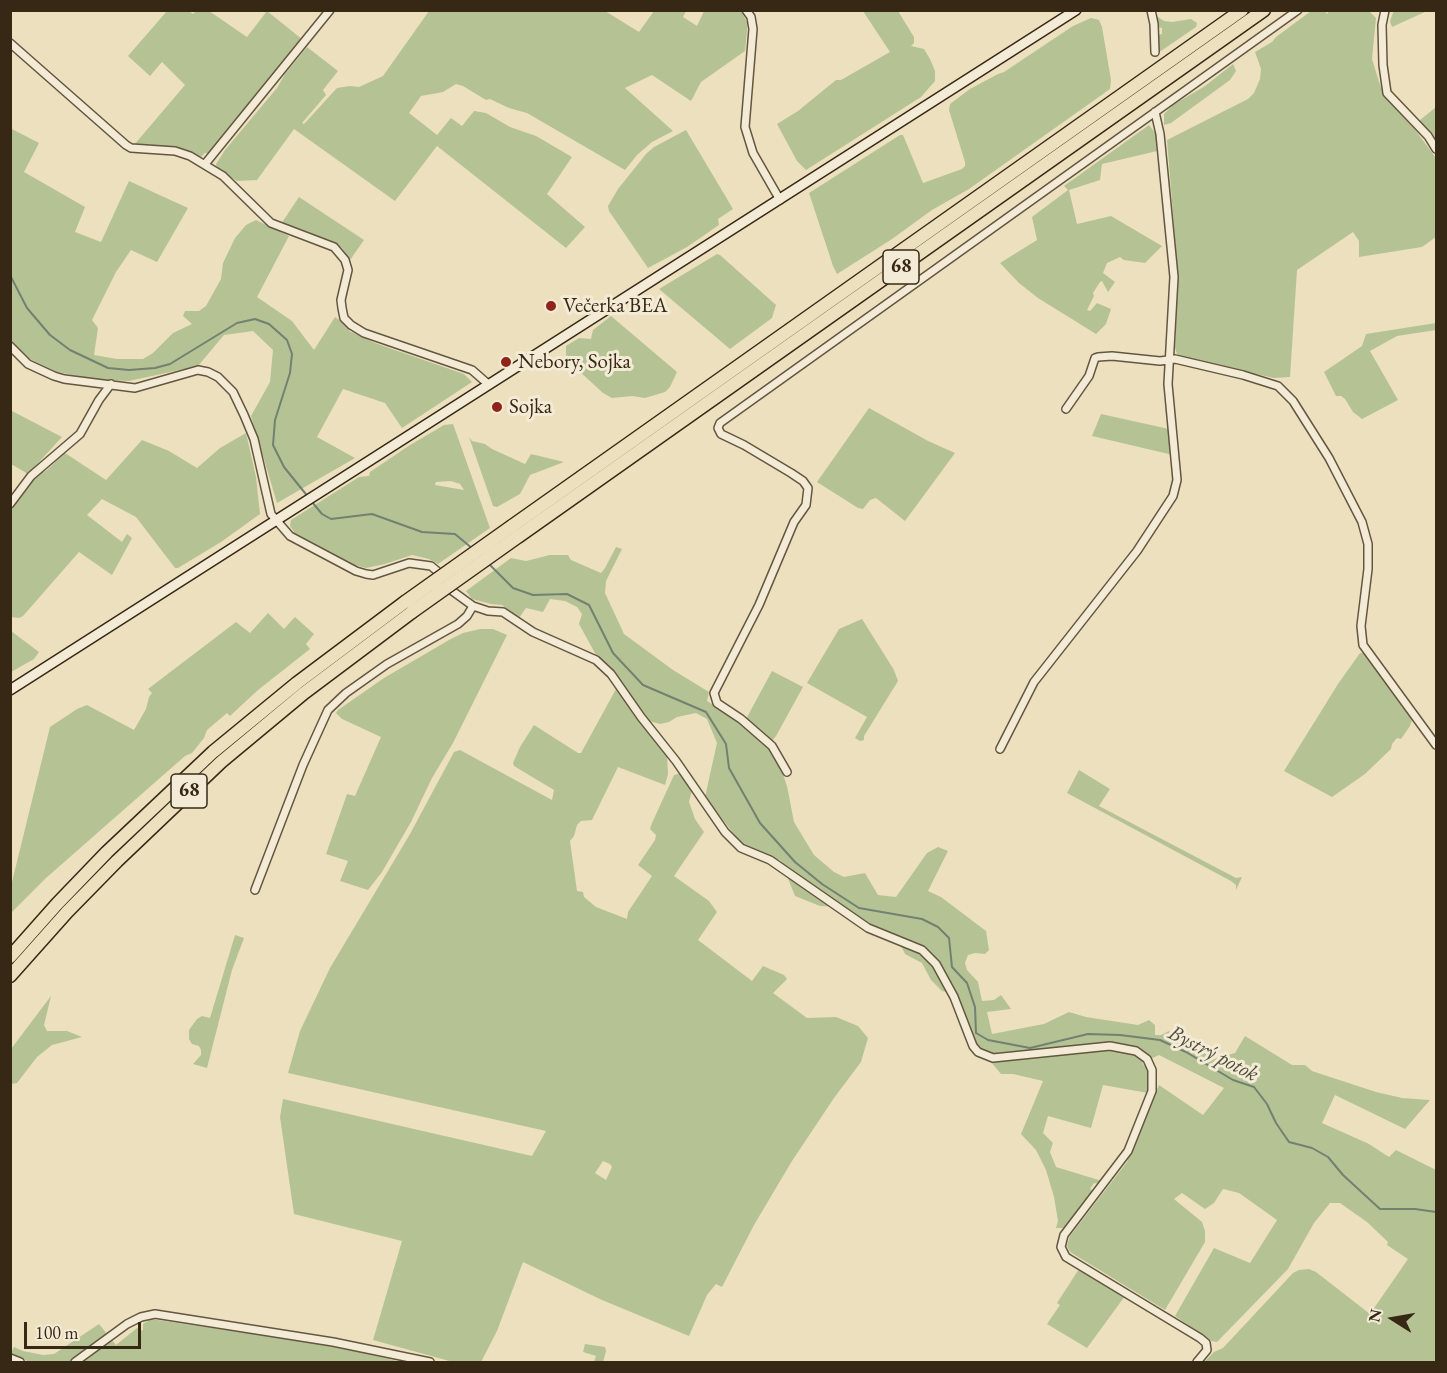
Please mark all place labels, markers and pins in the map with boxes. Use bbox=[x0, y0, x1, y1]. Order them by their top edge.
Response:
place label: Večerka BEA bbox=[563, 293, 667, 319]
marker: Večerka BEA bbox=[544, 299, 558, 313]
place label: Nebory, Sojka bbox=[518, 349, 631, 375]
marker: Nebory, Sojka bbox=[499, 355, 513, 369]
place label: Sojka bbox=[509, 394, 552, 420]
marker: Sojka bbox=[490, 400, 504, 414]

